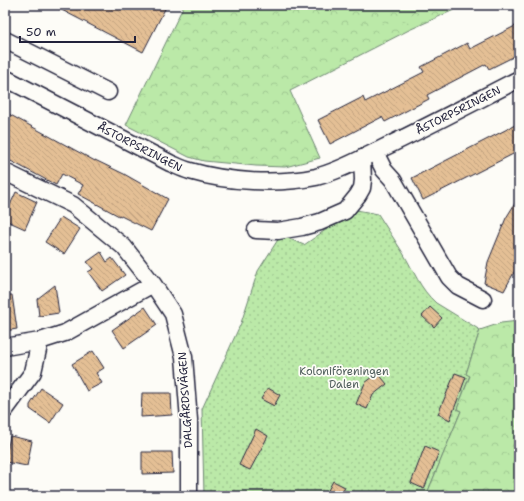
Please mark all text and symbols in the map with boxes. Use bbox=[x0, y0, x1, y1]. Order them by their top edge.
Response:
scale bar bbox=[20, 18, 135, 44]
text: 50 m bbox=[26, 24, 56, 40]
street label: ÅSTORPSRINGEN bbox=[413, 82, 503, 138]
street label: ÅSTORPSRINGEN bbox=[95, 119, 185, 175]
street label: DALGÅRDSVÄGEN bbox=[174, 351, 196, 449]
park label: Koloniföreningen Dalen bbox=[299, 364, 389, 392]

